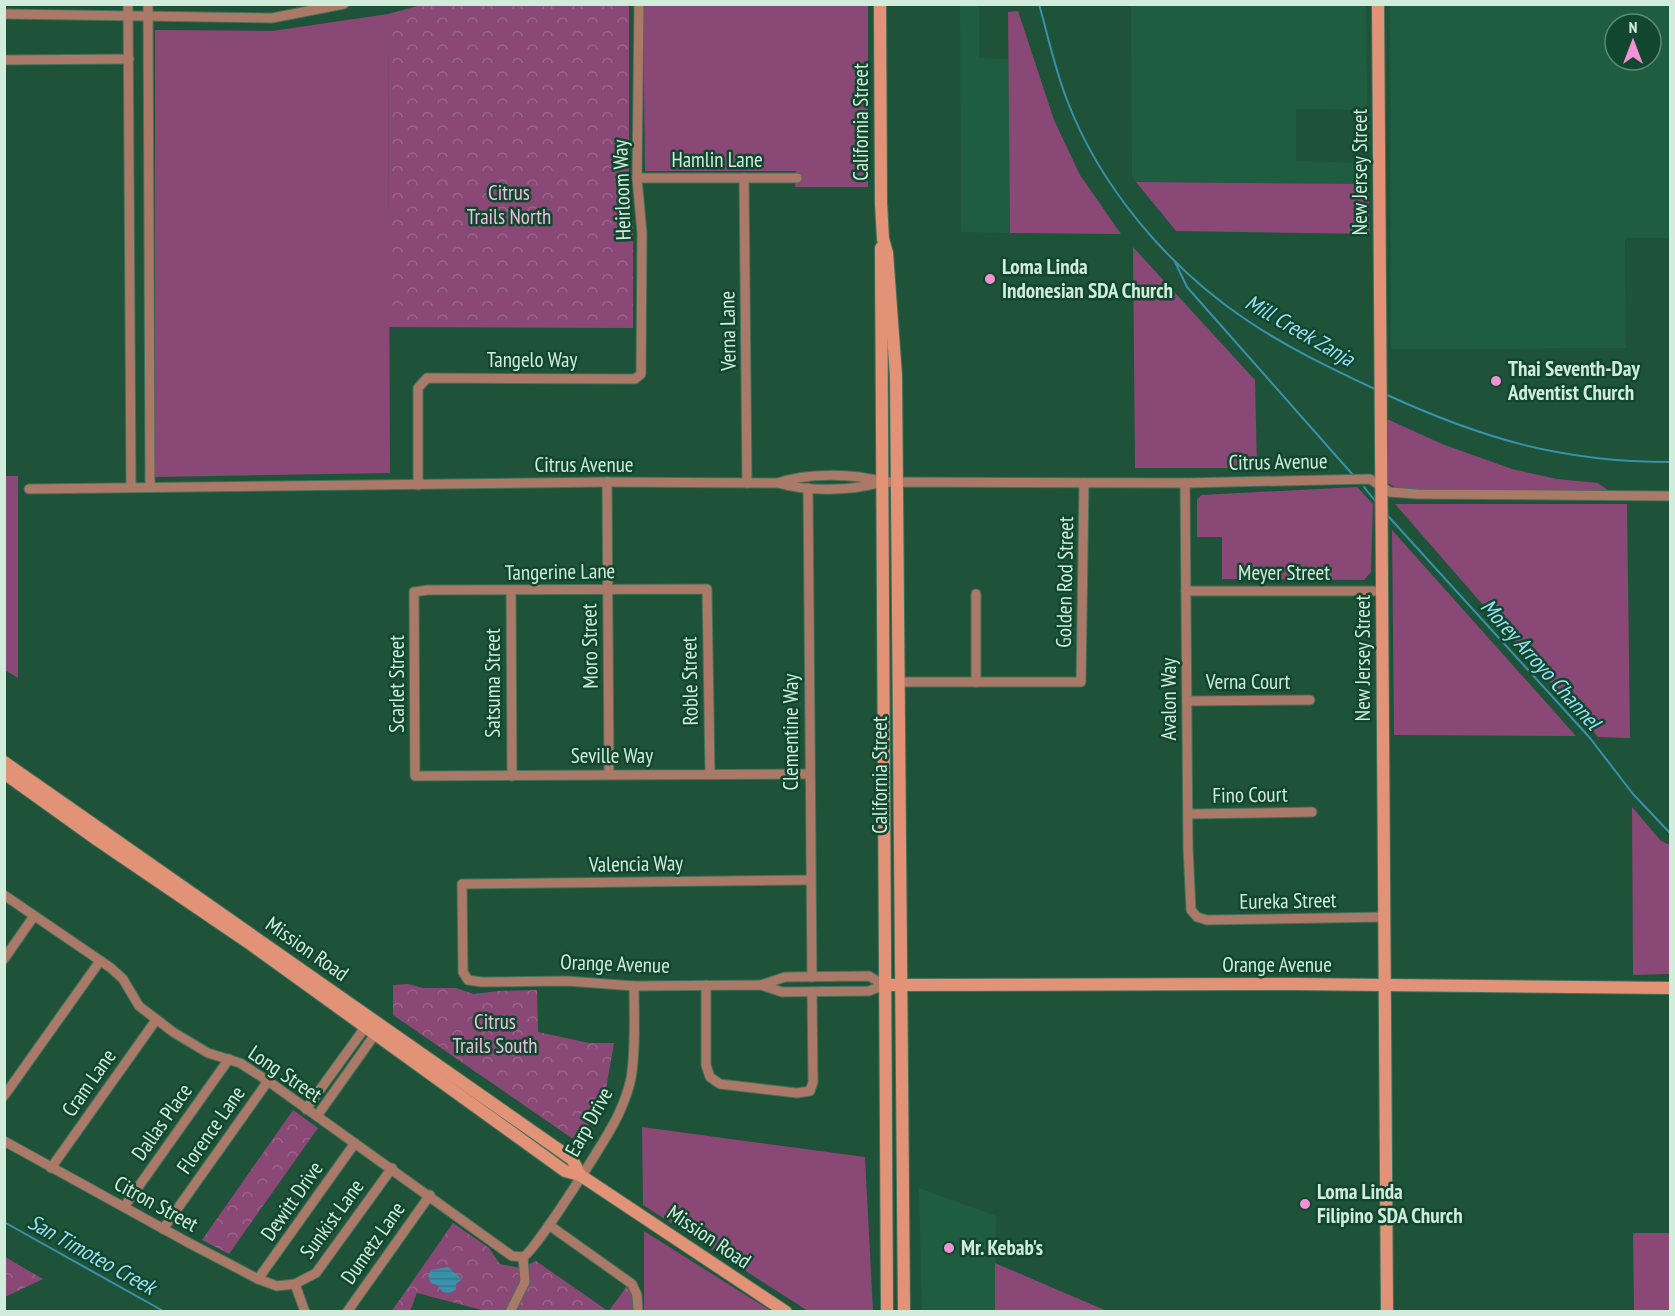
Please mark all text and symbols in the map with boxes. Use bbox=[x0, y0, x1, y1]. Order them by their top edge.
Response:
north arrow bbox=[1603, 12, 1663, 72]
text: N bbox=[1629, 17, 1637, 37]
street label: California Street bbox=[847, 63, 874, 181]
street label: New Jersey Street bbox=[1346, 109, 1373, 235]
street label: Heirloom Way bbox=[606, 139, 637, 241]
street label: Hamlin Lane bbox=[671, 146, 763, 173]
park label: Citrus Trails North bbox=[467, 179, 551, 230]
place label: Loma Linda Indonesian SDA Church bbox=[1002, 253, 1173, 304]
marker: Loma Linda Indonesian SDA Church bbox=[983, 272, 997, 286]
water label: Mill Creek Zanja bbox=[1241, 288, 1360, 373]
street label: Verna Lane bbox=[713, 291, 742, 372]
street label: Tangelo Way bbox=[487, 346, 577, 373]
place label: Thai Seventh-Day Adventist Church bbox=[1507, 355, 1640, 406]
marker: Thai Seventh-Day Adventist Church bbox=[1489, 374, 1503, 388]
street label: Citrus Avenue bbox=[1228, 447, 1328, 476]
street label: Citrus Avenue bbox=[535, 451, 633, 478]
street label: Golden Rod Street bbox=[1050, 516, 1079, 648]
street label: Tangerine Lane bbox=[505, 557, 615, 586]
street label: Meyer Street bbox=[1238, 559, 1330, 586]
water label: Morey Arroyo Channel bbox=[1475, 593, 1608, 737]
street label: New Jersey Street bbox=[1349, 595, 1376, 721]
street label: Moro Street bbox=[575, 603, 604, 689]
street label: Satsuma Street bbox=[479, 628, 506, 738]
street label: Scarlet Street bbox=[383, 635, 410, 733]
street label: Roble Street bbox=[675, 636, 704, 726]
street label: Avalon Way bbox=[1155, 657, 1182, 740]
street label: Verna Court bbox=[1205, 668, 1290, 695]
street label: Clementine Way bbox=[777, 674, 804, 790]
street label: California Street bbox=[866, 716, 893, 834]
street label: Seville Way bbox=[571, 742, 653, 769]
street label: Fino Court bbox=[1212, 780, 1288, 809]
street label: Valencia Way bbox=[588, 849, 683, 878]
street label: Eureka Street bbox=[1239, 886, 1337, 915]
street label: Mission Road bbox=[261, 910, 354, 987]
street label: Orange Avenue bbox=[560, 948, 670, 979]
street label: Orange Avenue bbox=[1222, 951, 1332, 978]
park label: Citrus Trails South bbox=[453, 1008, 537, 1059]
street label: Long Street bbox=[243, 1039, 327, 1108]
street label: Cram Lane bbox=[56, 1044, 122, 1122]
street label: Dallas Place bbox=[125, 1078, 198, 1165]
street label: Florence Lane bbox=[170, 1081, 251, 1179]
street label: Earp Drive bbox=[559, 1082, 619, 1161]
street label: Dewitt Drive bbox=[255, 1156, 329, 1246]
street label: Citron Street bbox=[109, 1169, 203, 1238]
street label: Sunkist Lane bbox=[294, 1174, 370, 1264]
place label: Loma Linda Filipino SDA Church bbox=[1317, 1178, 1463, 1229]
street label: Dumetz Lane bbox=[334, 1196, 411, 1289]
marker: Loma Linda Filipino SDA Church bbox=[1298, 1197, 1312, 1211]
street label: Mission Road bbox=[662, 1199, 756, 1274]
water label: San Timoteo Creek bbox=[23, 1207, 163, 1302]
place label: Mr. Kebab's bbox=[961, 1234, 1043, 1261]
marker: Mr. Kebab's bbox=[942, 1241, 956, 1255]

